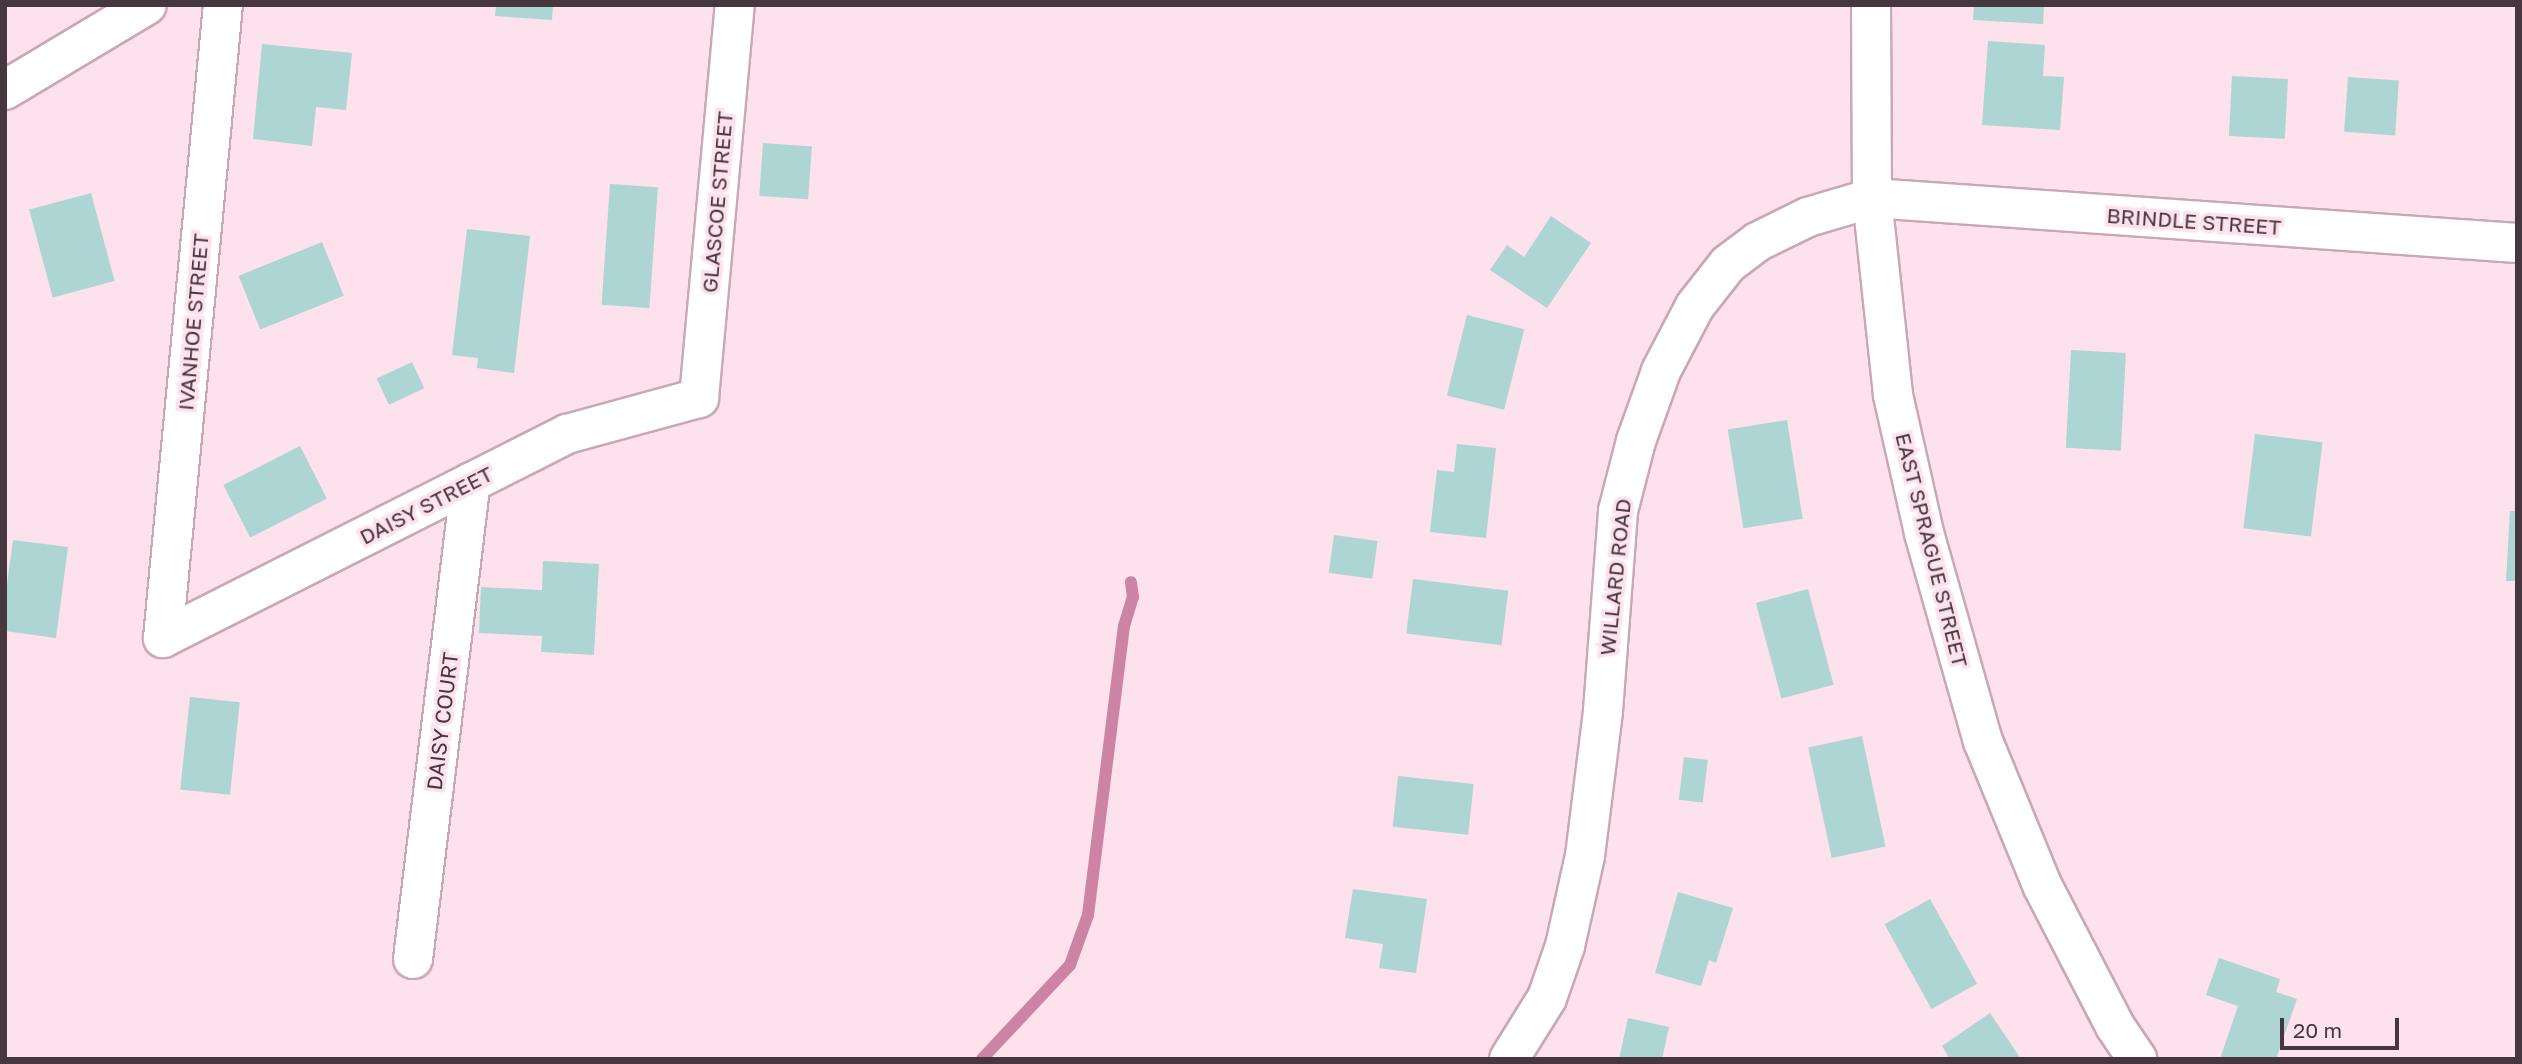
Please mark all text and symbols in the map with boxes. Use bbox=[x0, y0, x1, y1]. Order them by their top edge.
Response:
street label: GLASCOE STREET bbox=[697, 110, 737, 294]
street label: BRINDLE STREET bbox=[2106, 202, 2282, 240]
street label: IVANHOE STREET bbox=[173, 232, 213, 412]
street label: EAST SPRAGUE STREET bbox=[1891, 430, 1973, 670]
street label: DAISY STREET bbox=[355, 461, 497, 549]
street label: WILLARD ROAD bbox=[1594, 497, 1636, 657]
street label: DAISY COURT bbox=[421, 651, 463, 791]
scale bar bbox=[2284, 1004, 2403, 1048]
text: 20 m bbox=[2293, 1017, 2342, 1043]

